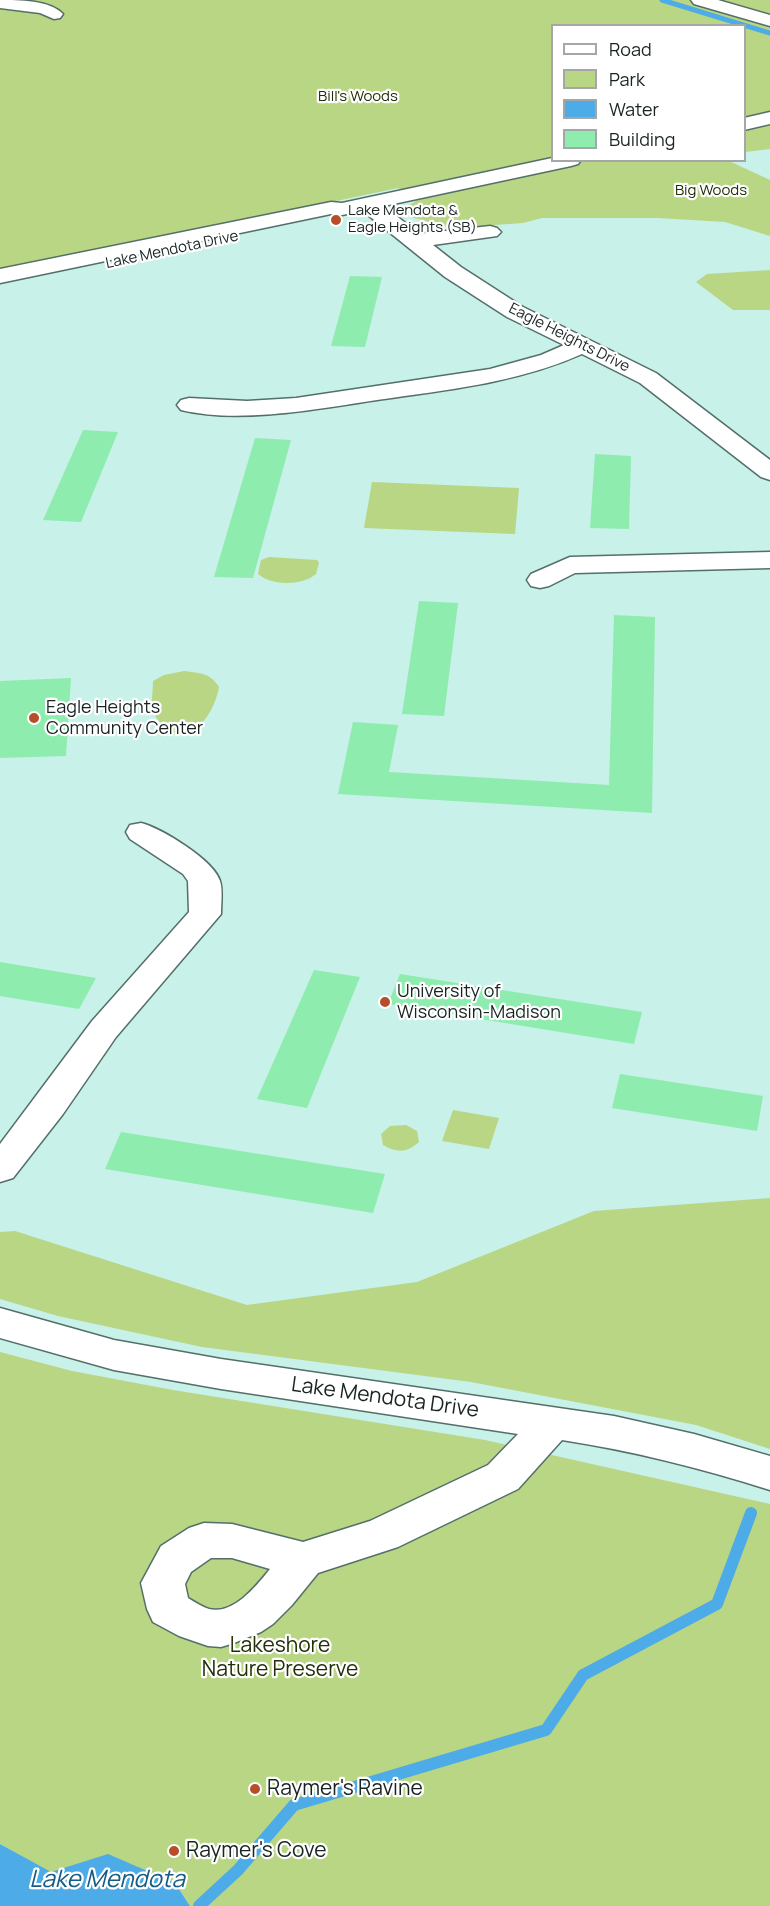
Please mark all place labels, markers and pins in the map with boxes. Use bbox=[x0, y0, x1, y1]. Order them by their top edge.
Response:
place label: Lake Mendota & Eagle Heights (SB) bbox=[348, 202, 477, 237]
marker: Lake Mendota & Eagle Heights (SB) bbox=[329, 213, 343, 227]
place label: Eagle Heights Community Center bbox=[46, 697, 203, 740]
marker: Eagle Heights Community Center bbox=[27, 711, 41, 725]
place label: University of Wisconsin-Madison bbox=[397, 981, 561, 1024]
marker: University of Wisconsin-Madison bbox=[378, 995, 392, 1009]
place label: Raymer's Ravine bbox=[267, 1776, 423, 1802]
marker: Raymer's Ravine bbox=[248, 1782, 262, 1796]
place label: Raymer's Cove bbox=[186, 1838, 327, 1864]
marker: Raymer's Cove bbox=[167, 1844, 181, 1858]

